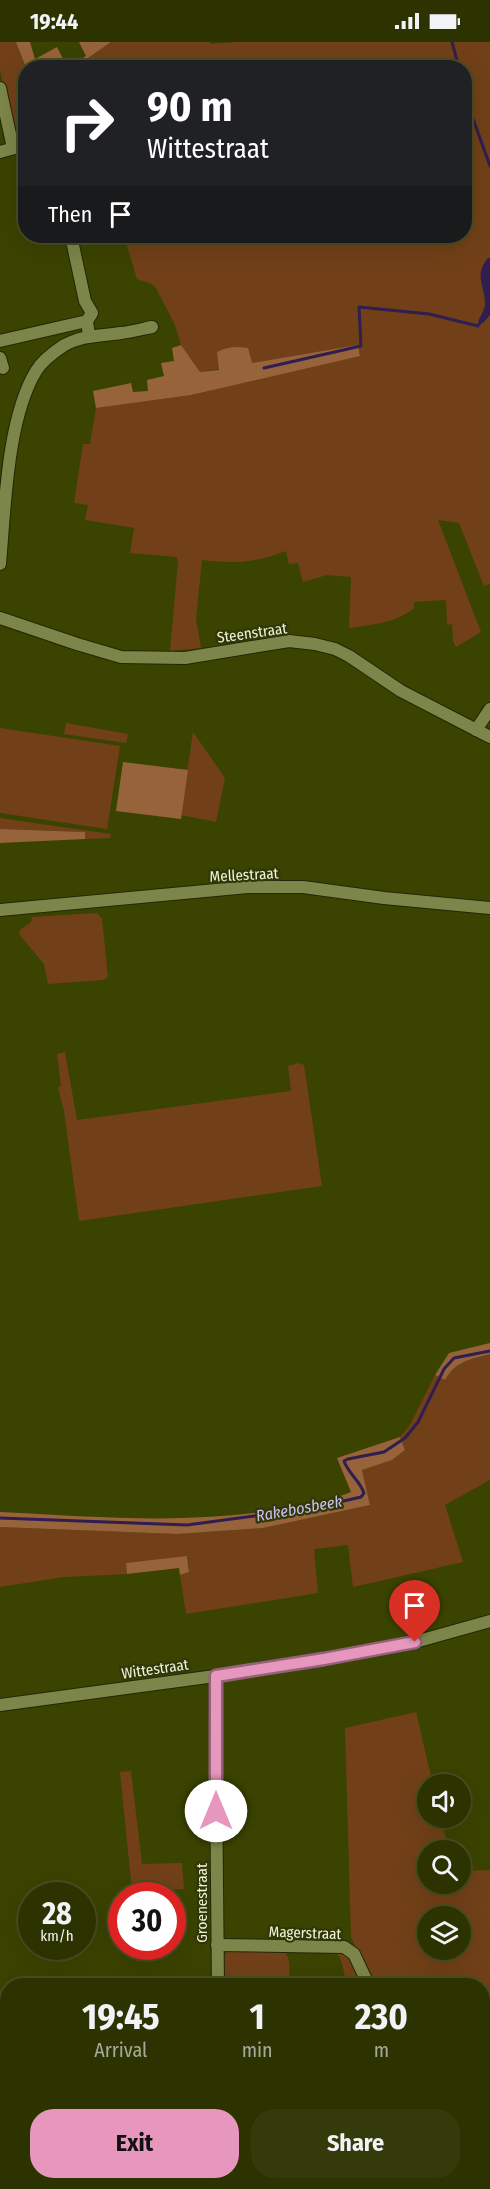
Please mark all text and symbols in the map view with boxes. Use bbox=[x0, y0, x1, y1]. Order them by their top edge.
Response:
text: 19:44 bbox=[30, 8, 78, 35]
text: 90 m bbox=[147, 82, 232, 132]
icon: right bbox=[48, 84, 126, 162]
text: Wittestraat bbox=[147, 133, 269, 165]
icon: arrive bbox=[104, 198, 137, 231]
text: Then bbox=[48, 201, 92, 228]
street label: Steenstraat bbox=[216, 619, 288, 647]
street label: Mellestraat bbox=[209, 864, 279, 886]
water label: Rakebosbeek bbox=[254, 1492, 344, 1525]
pin bbox=[389, 1580, 440, 1642]
icon: arrive bbox=[398, 1589, 431, 1622]
street label: Wittestraat bbox=[120, 1655, 190, 1683]
map controls bbox=[417, 1774, 471, 1960]
button: sound bbox=[417, 1774, 471, 1828]
position arrow bbox=[184, 1779, 248, 1843]
button: search bbox=[417, 1840, 471, 1894]
street label: Groenestraat bbox=[193, 1863, 211, 1943]
speed limit sign: 30 bbox=[108, 1882, 186, 1960]
text: 28 bbox=[42, 1896, 72, 1932]
button: layers bbox=[417, 1906, 471, 1960]
street label: Magerstraat bbox=[268, 1923, 342, 1943]
text: km/h bbox=[40, 1927, 74, 1945]
text: 19:45 bbox=[82, 1995, 160, 2039]
text: 1 bbox=[250, 1995, 265, 2039]
text: 230 bbox=[355, 1995, 408, 2039]
text: Arrival bbox=[94, 2038, 147, 2062]
text: min bbox=[242, 2038, 273, 2062]
text: m bbox=[374, 2038, 389, 2062]
button: Exit bbox=[30, 2109, 239, 2178]
button: Share bbox=[251, 2109, 460, 2178]

